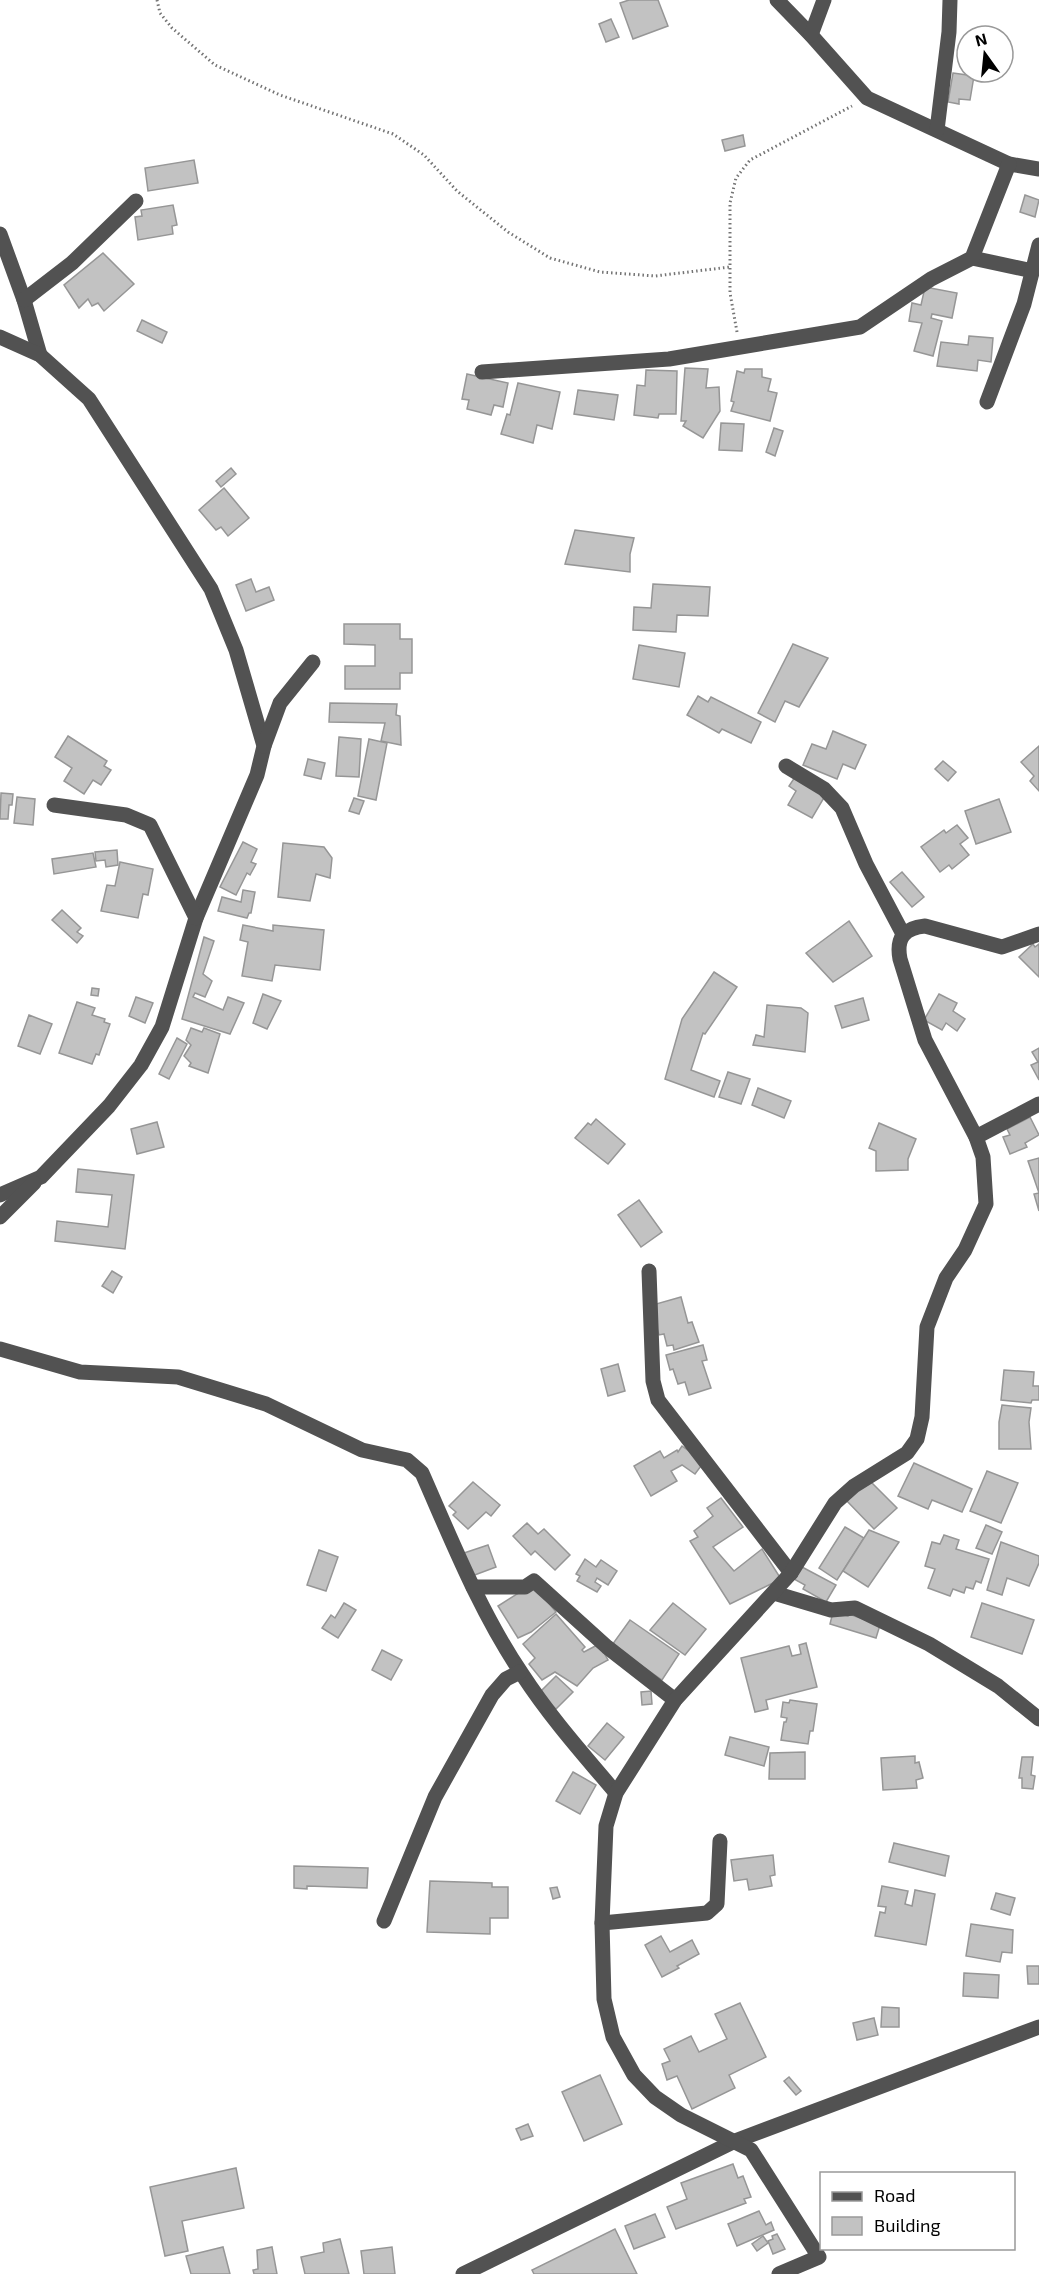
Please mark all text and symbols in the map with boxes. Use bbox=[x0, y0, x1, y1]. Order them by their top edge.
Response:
north arrow bbox=[955, 24, 1015, 84]
text: N bbox=[973, 28, 989, 50]
legend bbox=[820, 2172, 1015, 2250]
text: Road bbox=[874, 2184, 915, 2206]
text: Building bbox=[874, 2214, 941, 2236]

